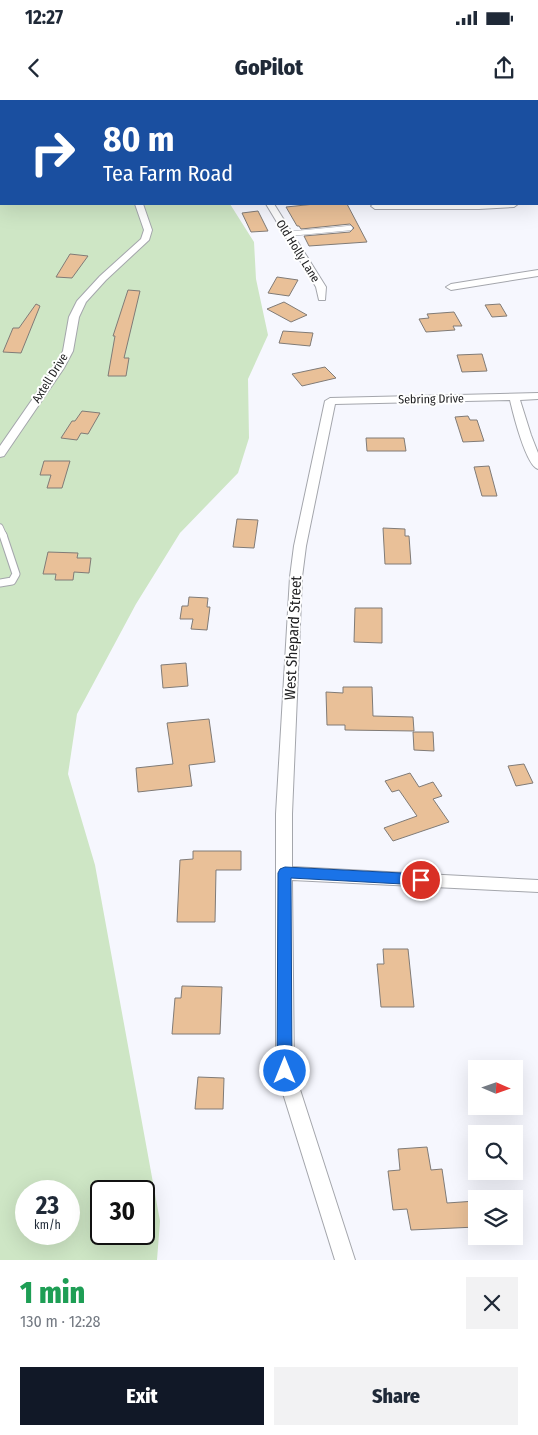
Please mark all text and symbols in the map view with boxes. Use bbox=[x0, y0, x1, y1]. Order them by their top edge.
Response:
text: 12:27 bbox=[25, 6, 63, 29]
icon: back bbox=[20, 54, 48, 82]
text: GoPilot bbox=[235, 54, 303, 81]
icon: share bbox=[490, 54, 518, 82]
text: 80 m bbox=[103, 118, 175, 160]
icon: right bbox=[20, 120, 85, 185]
text: Tea Farm Road bbox=[103, 160, 233, 187]
street label: Old Holly Lane bbox=[273, 217, 323, 285]
street label: Axtell Drive bbox=[29, 351, 71, 405]
street label: Sebring Drive bbox=[398, 391, 464, 407]
street label: West Shepard Street bbox=[281, 575, 305, 701]
pin bbox=[400, 859, 442, 901]
icon: arrive bbox=[407, 866, 435, 894]
position arrow bbox=[258, 1044, 310, 1096]
north arrow bbox=[468, 1060, 522, 1115]
map controls bbox=[468, 1060, 523, 1245]
button: search bbox=[468, 1125, 523, 1180]
speed limit sign: 30 bbox=[90, 1180, 155, 1245]
button: layers bbox=[468, 1190, 523, 1245]
text: 23 bbox=[36, 1191, 59, 1221]
text: km/h bbox=[34, 1218, 61, 1232]
text: 1 min bbox=[20, 1275, 85, 1311]
button: close bbox=[466, 1277, 518, 1329]
text: 130 m · 12:28 bbox=[20, 1312, 101, 1331]
button: Exit bbox=[20, 1367, 264, 1425]
button: Share bbox=[274, 1367, 518, 1425]

